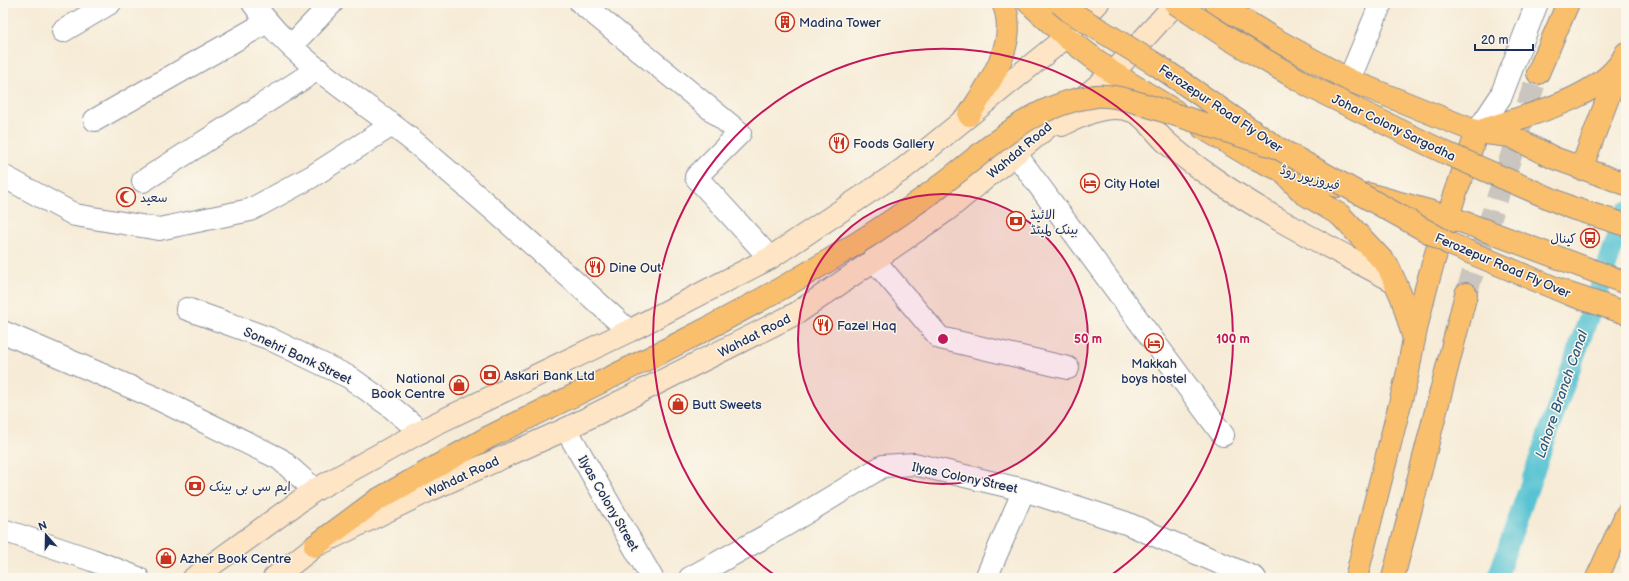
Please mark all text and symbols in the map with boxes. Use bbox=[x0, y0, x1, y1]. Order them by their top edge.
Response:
building icon: Madina Tower bbox=[774, 11, 796, 33]
place label: Madina Tower bbox=[799, 15, 881, 31]
scale bar bbox=[1475, 26, 1533, 52]
text: 20 m bbox=[1481, 33, 1508, 48]
street label: Ferozepur Road Fly Over bbox=[1155, 61, 1286, 156]
street label: Johar Colony Sargodha bbox=[1329, 91, 1458, 165]
street label: Wahdat Road bbox=[984, 119, 1055, 182]
restaurant icon: Foods Gallery bbox=[828, 132, 850, 154]
place label: Foods Gallery bbox=[853, 136, 934, 152]
street label: فیروزپور روڈ bbox=[1278, 162, 1342, 194]
hotel icon: City Hotel bbox=[1079, 172, 1101, 194]
place label: City Hotel bbox=[1104, 176, 1160, 192]
mosque icon: سعید bbox=[115, 186, 137, 208]
place label: سعید bbox=[140, 190, 167, 206]
place label: الائیڈ بینک لمیٹڈ bbox=[1030, 207, 1078, 238]
bank icon: الائیڈ بینک لمیٹڈ bbox=[1005, 210, 1027, 232]
bus stop icon: کینال bbox=[1579, 227, 1601, 249]
street label: Ferozepur Road Fly Over bbox=[1432, 230, 1573, 302]
place label: کینال bbox=[1550, 231, 1576, 247]
restaurant icon: Dine Out bbox=[584, 256, 606, 278]
place label: Dine Out bbox=[609, 260, 661, 276]
street label: Wahdat Road bbox=[715, 311, 793, 361]
restaurant icon: Fazel Haq bbox=[812, 314, 834, 336]
place label: Fazel Haq bbox=[837, 318, 896, 334]
street label: Sonehri Bank Street bbox=[241, 324, 354, 388]
water label: Lahore Branch Canal bbox=[1532, 327, 1592, 460]
centre of rings bbox=[936, 332, 950, 346]
text: 50 m bbox=[1074, 332, 1102, 347]
hotel icon: Makkah boys hostel bbox=[1143, 332, 1165, 354]
text: 100 m bbox=[1216, 332, 1250, 347]
place label: Makkah boys hostel bbox=[1121, 356, 1187, 387]
bank icon: Askari Bank Ltd bbox=[479, 364, 501, 386]
place label: Askari Bank Ltd bbox=[504, 368, 595, 384]
place label: National Book Centre bbox=[371, 371, 445, 402]
shop icon: National Book Centre bbox=[448, 374, 470, 396]
shop icon: Butt Sweets bbox=[667, 393, 689, 415]
place label: Butt Sweets bbox=[692, 397, 762, 413]
street label: Wahdat Road bbox=[423, 453, 502, 501]
street label: Ilyas Colony Street bbox=[574, 453, 642, 554]
street label: Ilyas Colony Street bbox=[910, 459, 1019, 497]
bank icon: ایم سی بی بینک bbox=[184, 475, 206, 497]
place label: ایم سی بی بینک bbox=[209, 479, 291, 497]
north arrow bbox=[26, 515, 66, 555]
text: N bbox=[37, 519, 49, 534]
shop icon: Azher Book Centre bbox=[155, 547, 177, 569]
place label: Azher Book Centre bbox=[180, 551, 292, 567]

